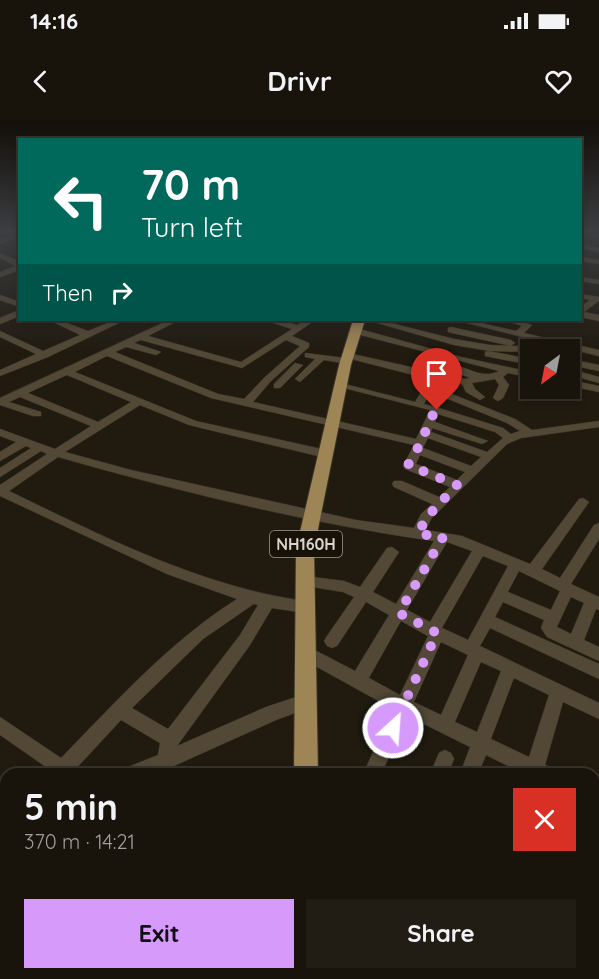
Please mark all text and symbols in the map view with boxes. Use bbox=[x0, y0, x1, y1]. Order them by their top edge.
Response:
text: 14:16 bbox=[30, 7, 78, 35]
text: Drivr bbox=[267, 64, 332, 98]
icon: back bbox=[24, 65, 57, 98]
icon: heart bbox=[542, 65, 575, 98]
text: 70 m bbox=[141, 158, 240, 211]
icon: left bbox=[42, 162, 120, 240]
text: Turn left bbox=[141, 210, 243, 244]
icon: right bbox=[105, 276, 138, 309]
text: Then bbox=[42, 279, 93, 307]
north arrow bbox=[520, 339, 580, 399]
map controls bbox=[520, 339, 580, 399]
pin bbox=[411, 348, 462, 410]
icon: arrive bbox=[420, 357, 453, 390]
road number: NH160H bbox=[270, 531, 342, 557]
position arrow bbox=[361, 696, 425, 760]
text: 5 min bbox=[24, 784, 118, 829]
button: close bbox=[513, 788, 576, 851]
text: 370 m · 14:21 bbox=[24, 829, 135, 854]
button: Exit bbox=[24, 899, 294, 968]
button: Share bbox=[306, 899, 576, 968]

